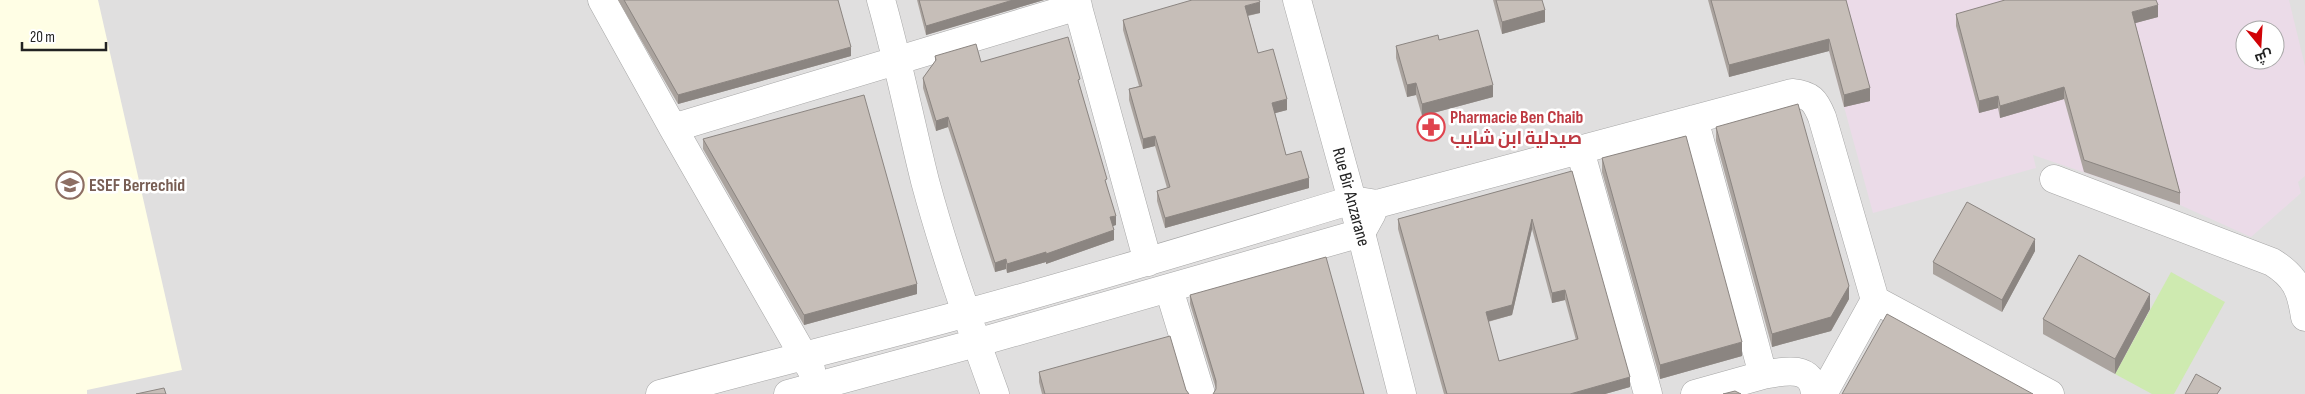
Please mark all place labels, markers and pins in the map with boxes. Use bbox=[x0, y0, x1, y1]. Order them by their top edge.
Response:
place label: Pharmacie Ben Chaib صيدلية ابن شايب bbox=[1450, 107, 1583, 149]
pharmacy icon: Pharmacie Ben Chaib صيدلية ابن شايب bbox=[1416, 112, 1446, 142]
school or university icon: ESEF Berrechid bbox=[55, 170, 85, 200]
place label: ESEF Berrechid bbox=[89, 175, 185, 196]

